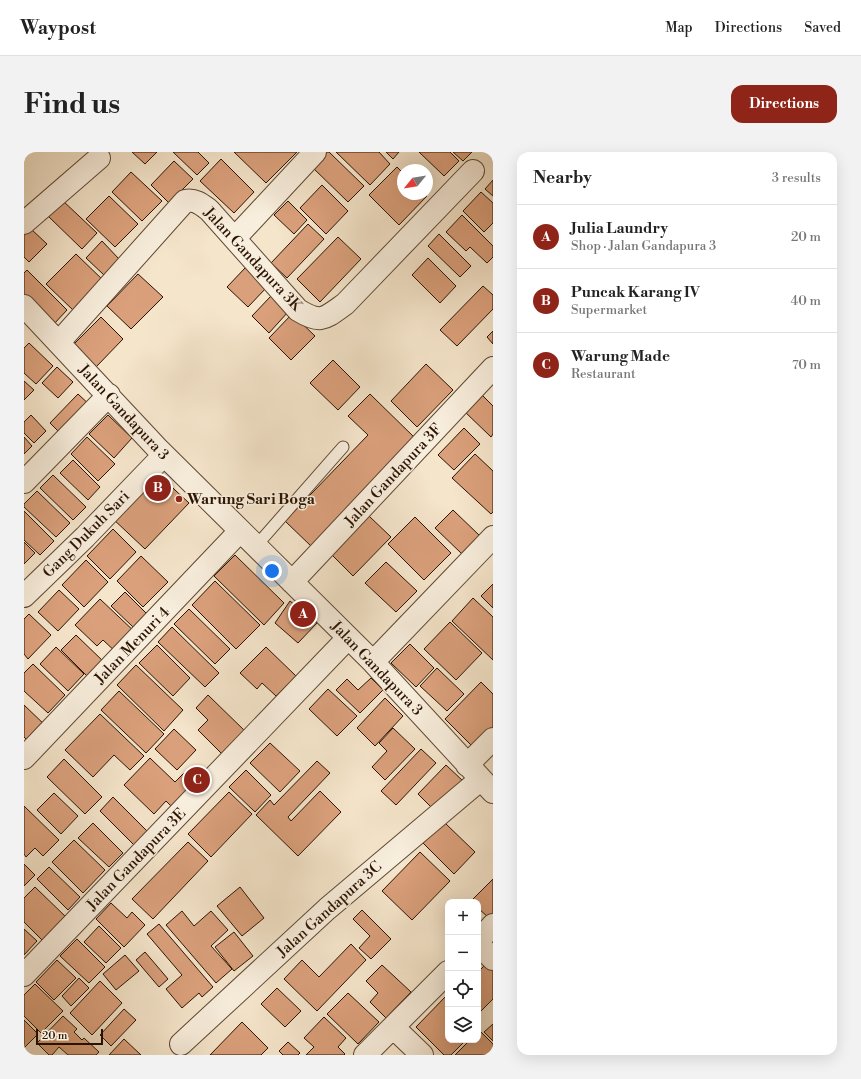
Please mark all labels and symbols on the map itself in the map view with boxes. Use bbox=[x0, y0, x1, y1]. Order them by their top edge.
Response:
north arrow bbox=[397, 164, 433, 200]
street label: Jalan Gandapura 3K bbox=[199, 203, 306, 316]
street label: Jalan Gandapura 3 bbox=[74, 360, 173, 464]
street label: Jalan Gandapura 3F bbox=[340, 420, 446, 532]
pin: B bbox=[145, 473, 171, 503]
street label: Gang Dukuh Sari bbox=[39, 487, 134, 582]
place label: Warung Sari Boga bbox=[186, 490, 316, 509]
marker: Warung Sari Boga bbox=[174, 494, 184, 504]
your location bbox=[262, 561, 282, 581]
pin: A bbox=[290, 599, 316, 629]
street label: Jalan Menuri 4 bbox=[90, 603, 174, 689]
street label: Jalan Gandapura 3 bbox=[326, 616, 427, 720]
pin: C bbox=[184, 765, 210, 795]
street label: Jalan Gandapura 3E bbox=[82, 804, 190, 915]
street label: Jalan Gandapura 3C bbox=[272, 857, 386, 962]
scale bar bbox=[36, 1027, 103, 1046]

